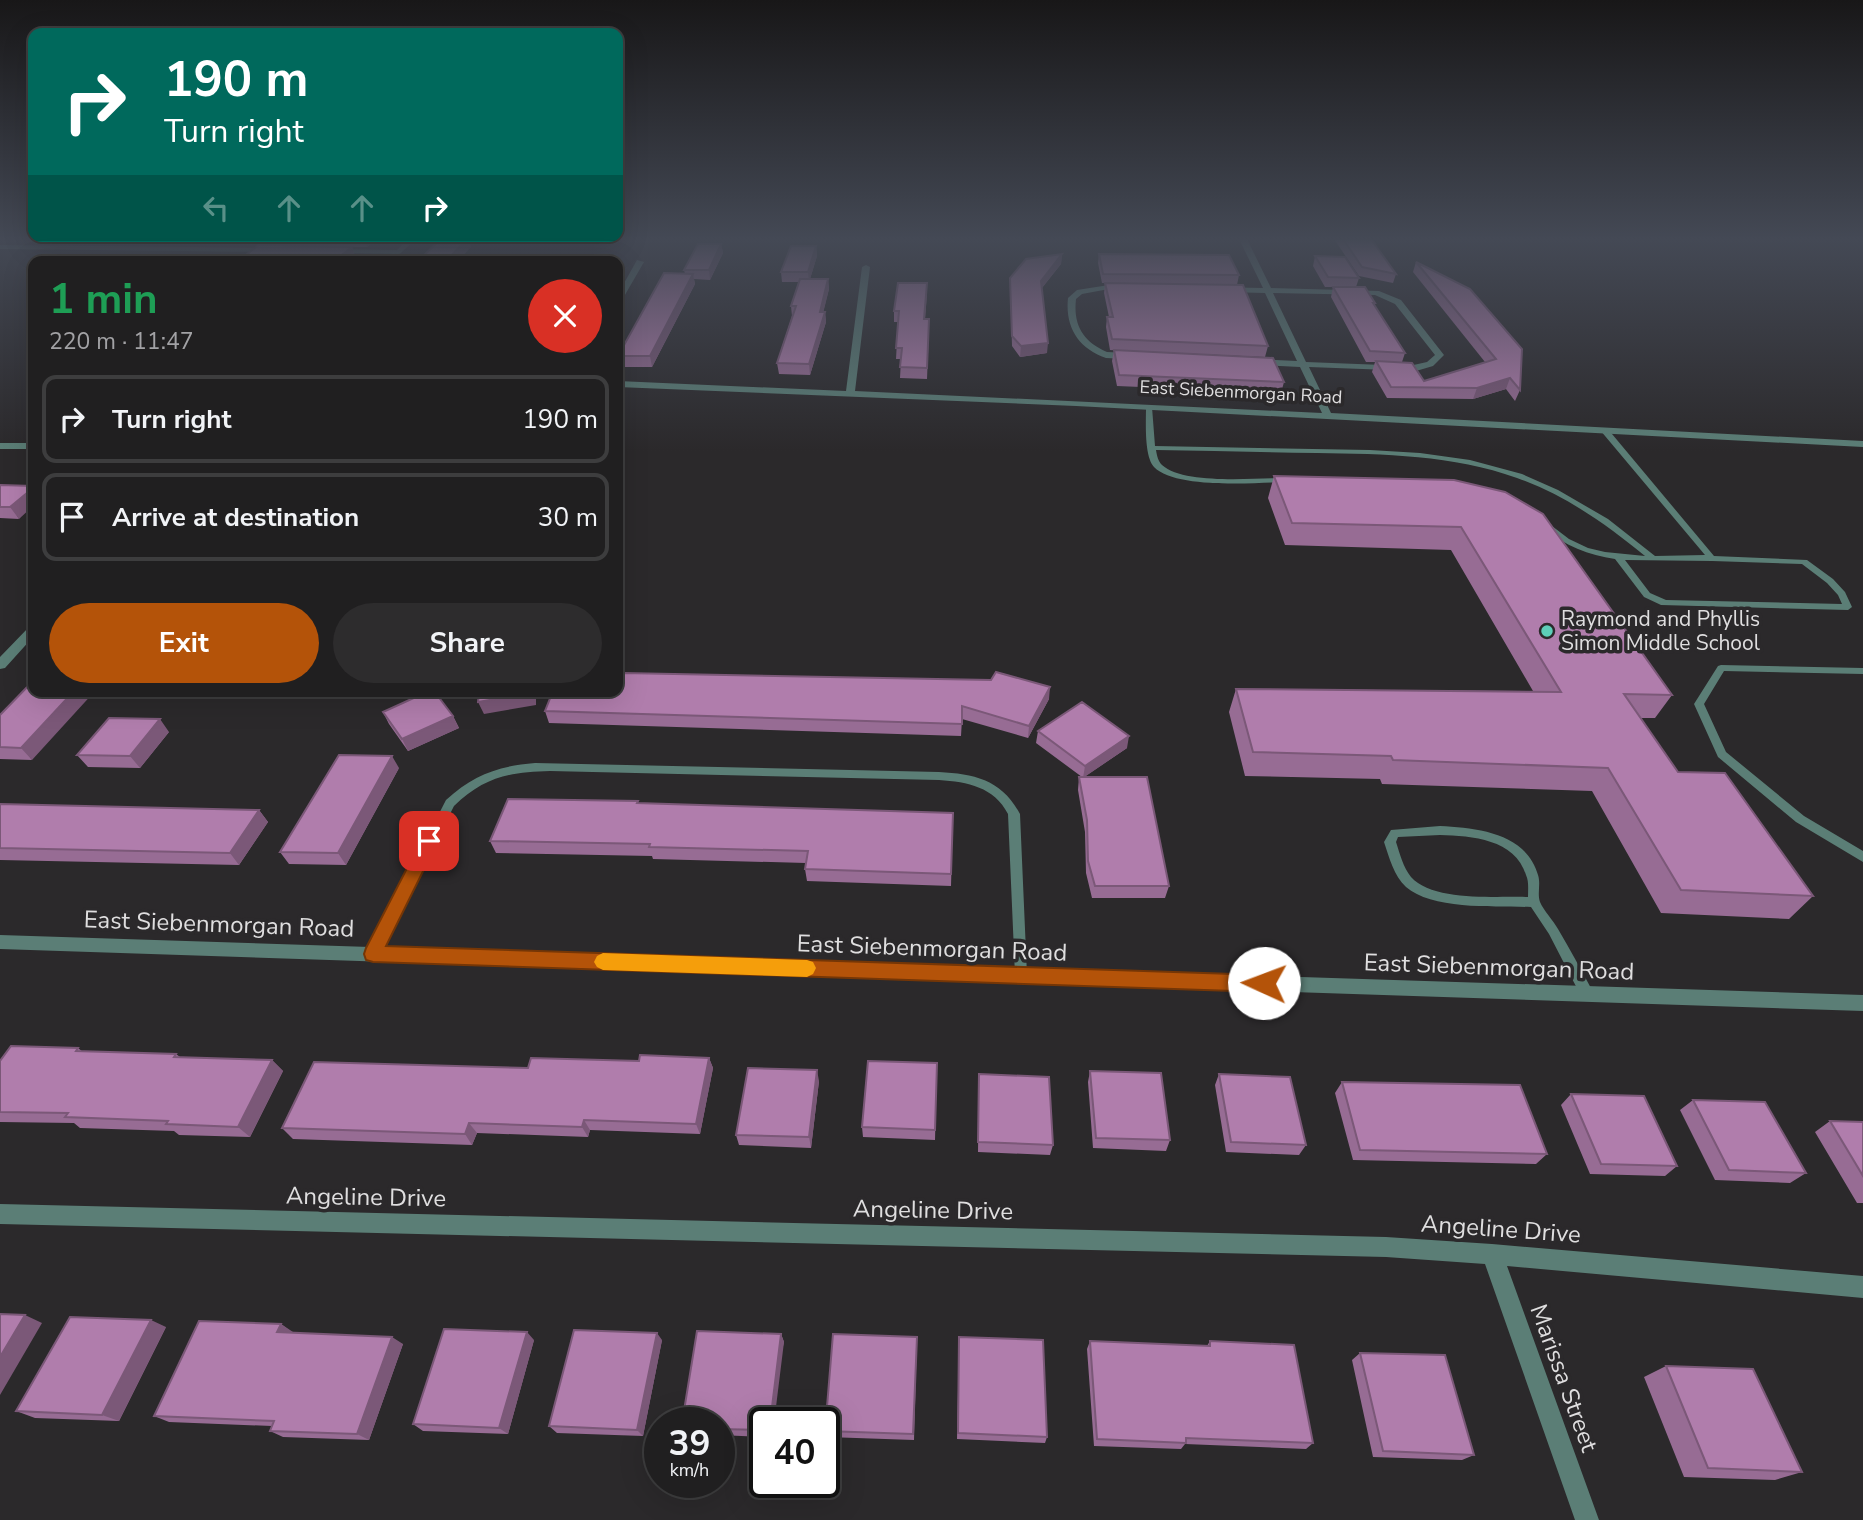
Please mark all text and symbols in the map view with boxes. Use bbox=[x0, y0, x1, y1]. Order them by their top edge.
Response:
text: 190 m bbox=[164, 46, 308, 113]
icon: right bbox=[49, 56, 140, 147]
text: Turn right bbox=[164, 110, 304, 153]
icon: left bbox=[197, 189, 235, 227]
icon: ahead bbox=[270, 189, 308, 227]
icon: ahead bbox=[343, 189, 381, 227]
icon: right bbox=[416, 189, 454, 227]
text: 1 min bbox=[49, 271, 158, 328]
button: close bbox=[528, 279, 602, 353]
text: 220 m · 11:47 bbox=[49, 326, 194, 357]
street label: East Siebenmorgan Road bbox=[1139, 375, 1343, 409]
icon: right bbox=[53, 400, 91, 438]
text: Turn right bbox=[112, 402, 231, 437]
text: 190 m bbox=[522, 402, 598, 437]
icon: arrive bbox=[53, 498, 91, 536]
text: Arrive at destination bbox=[112, 500, 359, 535]
text: 30 m bbox=[538, 500, 598, 535]
button: Exit bbox=[49, 603, 319, 683]
button: Share bbox=[333, 603, 602, 683]
place label: Raymond and Phyllis Simon Middle School bbox=[1561, 605, 1761, 657]
marker: Raymond and Phyllis Simon Middle School bbox=[1539, 623, 1555, 639]
pin bbox=[399, 811, 459, 871]
icon: arrive bbox=[410, 822, 448, 860]
street label: East Siebenmorgan Road bbox=[83, 903, 355, 945]
street label: East Siebenmorgan Road bbox=[796, 927, 1068, 969]
position arrow bbox=[1227, 946, 1301, 1020]
street label: East Siebenmorgan Road bbox=[1363, 946, 1635, 988]
street label: Angeline Drive bbox=[286, 1180, 446, 1214]
street label: Angeline Drive bbox=[853, 1193, 1013, 1227]
street label: Angeline Drive bbox=[1420, 1207, 1582, 1251]
street label: Marissa Street bbox=[1522, 1300, 1606, 1457]
speed limit sign: 40 bbox=[749, 1407, 840, 1498]
text: 39 bbox=[668, 1420, 711, 1467]
text: km/h bbox=[670, 1458, 709, 1482]

